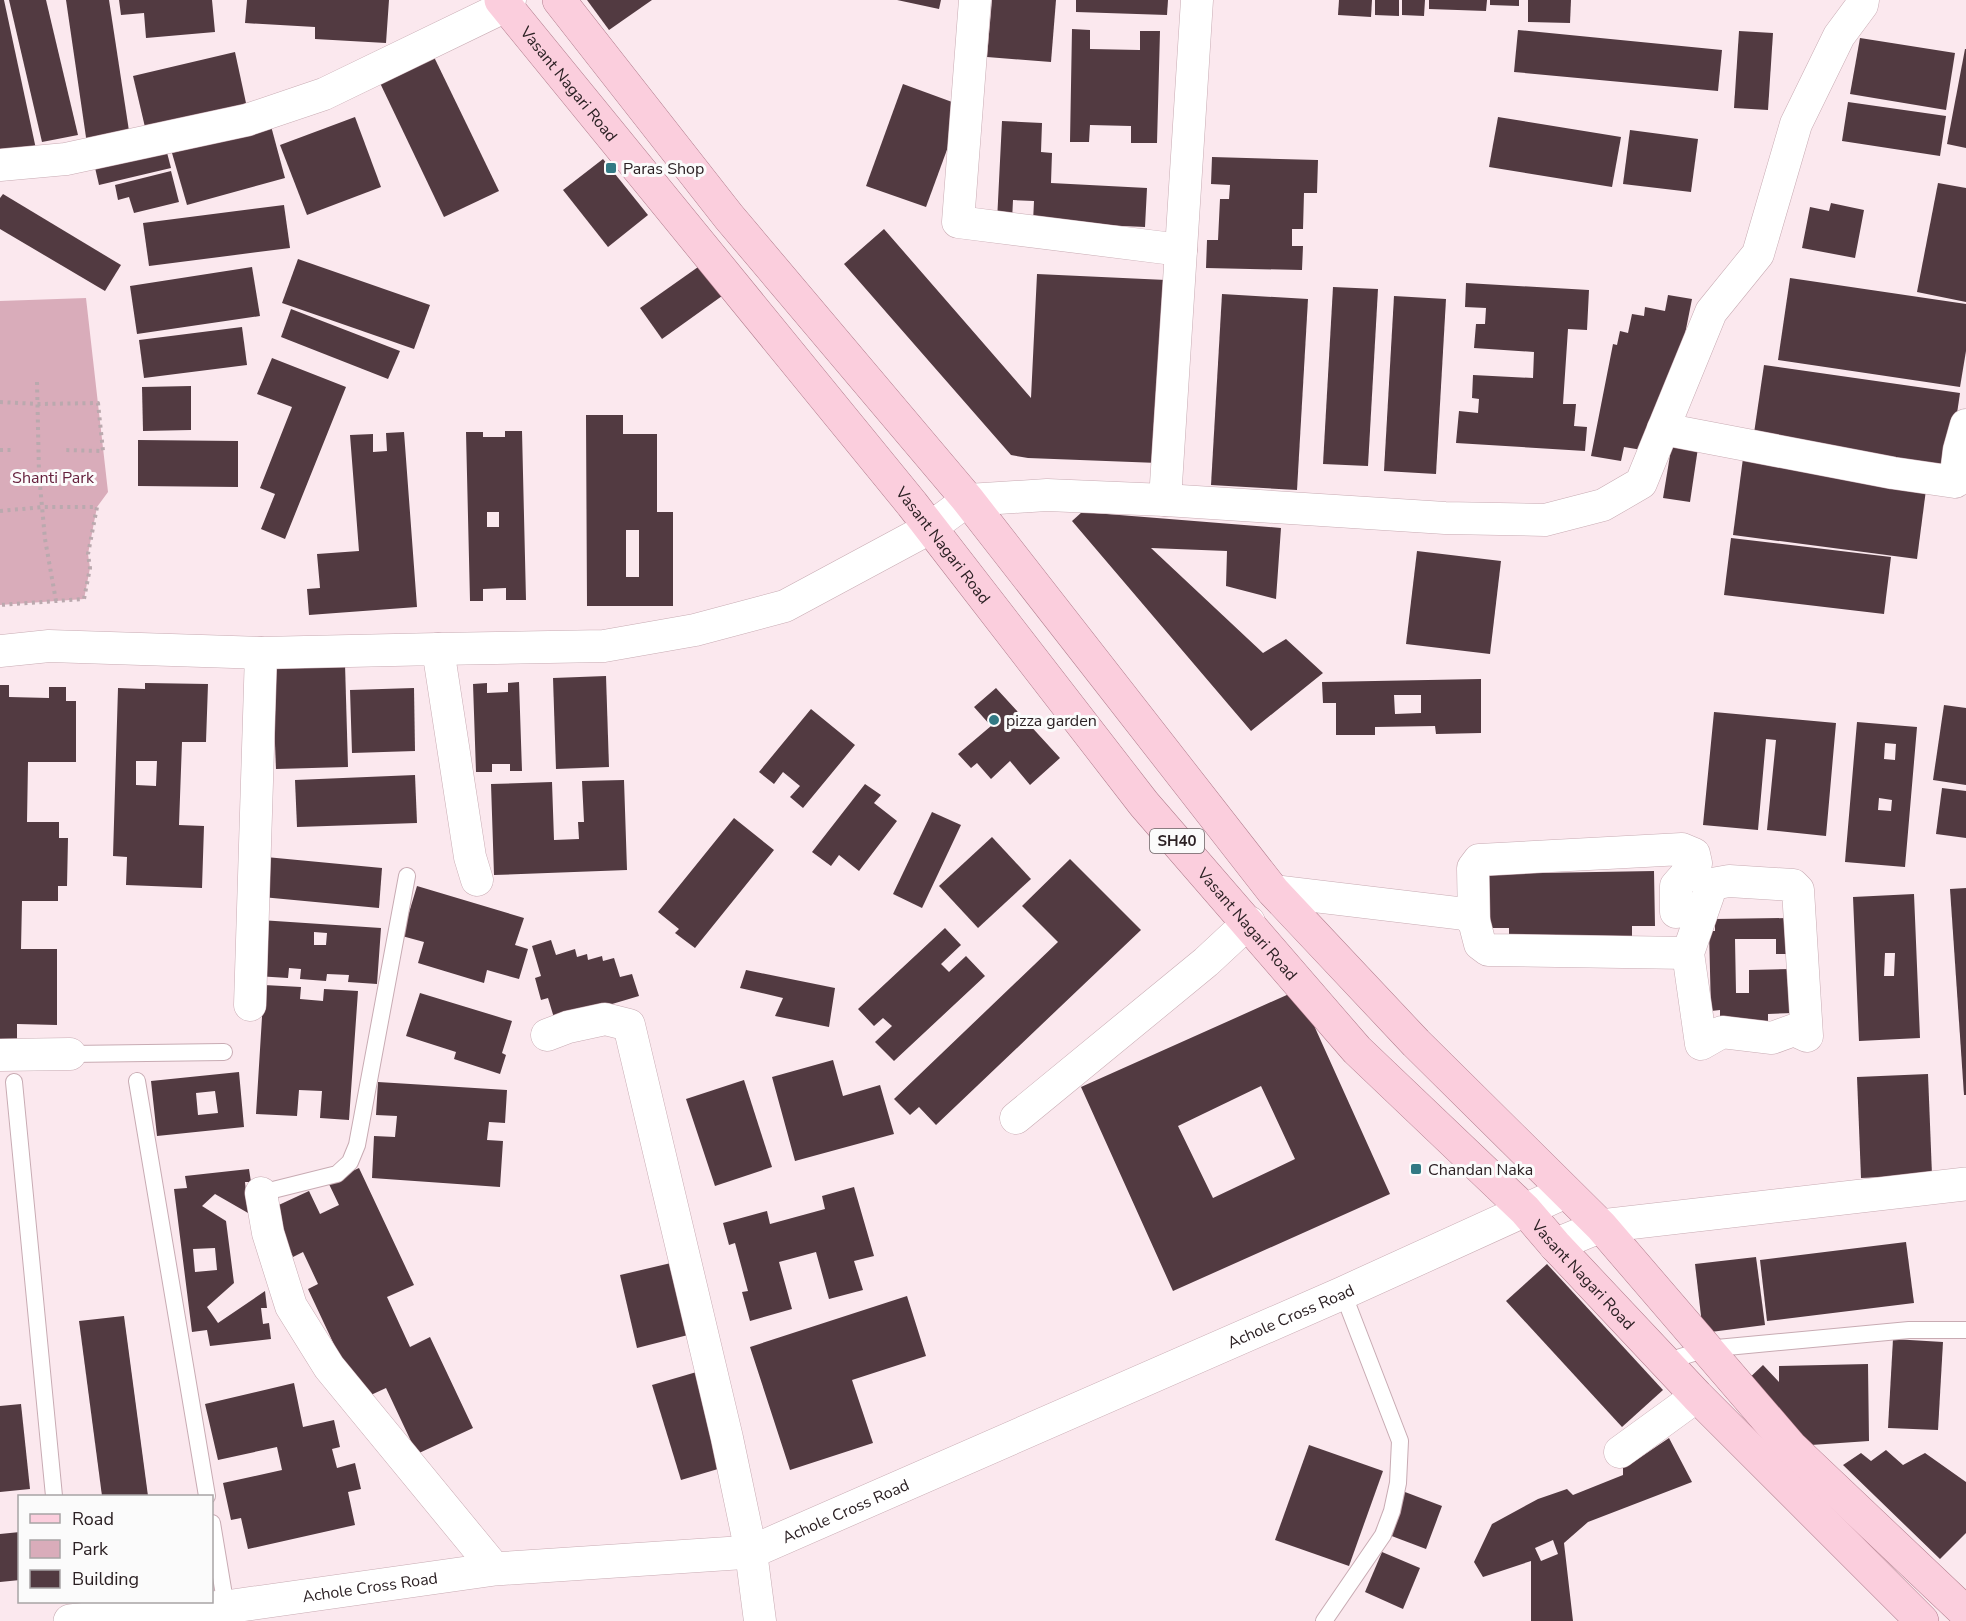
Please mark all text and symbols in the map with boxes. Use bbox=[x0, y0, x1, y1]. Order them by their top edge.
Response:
street label: Vasant Nagari Road bbox=[514, 21, 622, 147]
place label: Paras Shop bbox=[623, 158, 704, 180]
marker: Paras Shop bbox=[604, 161, 618, 175]
park label: Shanti Park bbox=[12, 467, 95, 489]
street label: Vasant Nagari Road bbox=[890, 482, 995, 609]
place label: pizza garden bbox=[1006, 710, 1097, 732]
marker: pizza garden bbox=[987, 713, 1001, 727]
road number: SH40 bbox=[1150, 829, 1204, 853]
street label: Vasant Nagari Road bbox=[1191, 863, 1302, 986]
place label: Chandan Naka bbox=[1428, 1159, 1533, 1181]
marker: Chandan Naka bbox=[1409, 1162, 1423, 1176]
street label: Vasant Nagari Road bbox=[1525, 1215, 1639, 1335]
street label: Achole Cross Road bbox=[1224, 1279, 1358, 1354]
street label: Achole Cross Road bbox=[779, 1474, 913, 1549]
legend bbox=[18, 1495, 213, 1603]
text: Road bbox=[72, 1507, 114, 1531]
text: Park bbox=[72, 1537, 109, 1561]
text: Building bbox=[72, 1567, 139, 1591]
street label: Achole Cross Road bbox=[301, 1567, 439, 1608]

